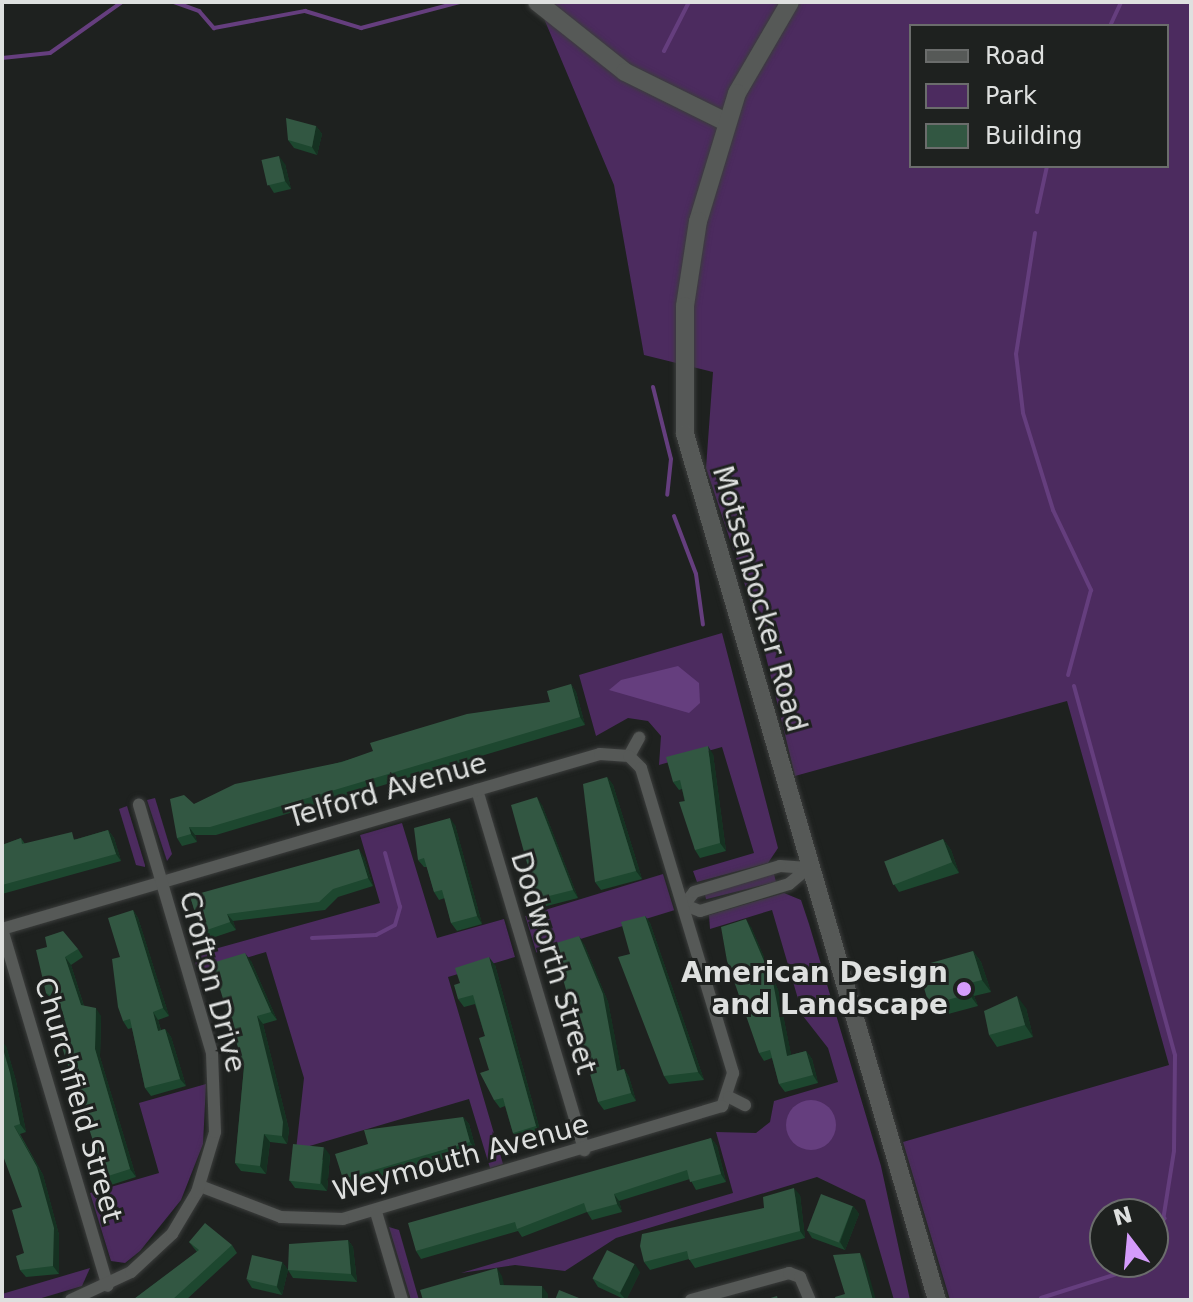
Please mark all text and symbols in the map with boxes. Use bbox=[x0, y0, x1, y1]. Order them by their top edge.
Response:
legend bbox=[909, 24, 1169, 168]
text: Road bbox=[985, 42, 1045, 70]
text: Park bbox=[985, 82, 1037, 110]
text: Building bbox=[985, 122, 1082, 150]
street label: Motsenbocker Road bbox=[705, 462, 813, 736]
street label: Telford Avenue bbox=[283, 746, 491, 836]
street label: Dodworth Street bbox=[503, 848, 603, 1078]
street label: Crofton Drive bbox=[172, 888, 252, 1076]
place label: American Design and Landscape bbox=[681, 956, 948, 1022]
street label: Churchfield Street bbox=[27, 974, 129, 1226]
marker: American Design and Landscape bbox=[955, 980, 973, 998]
street label: Weymouth Avenue bbox=[329, 1108, 593, 1208]
north arrow bbox=[1089, 1198, 1169, 1278]
text: N bbox=[1110, 1202, 1135, 1231]

